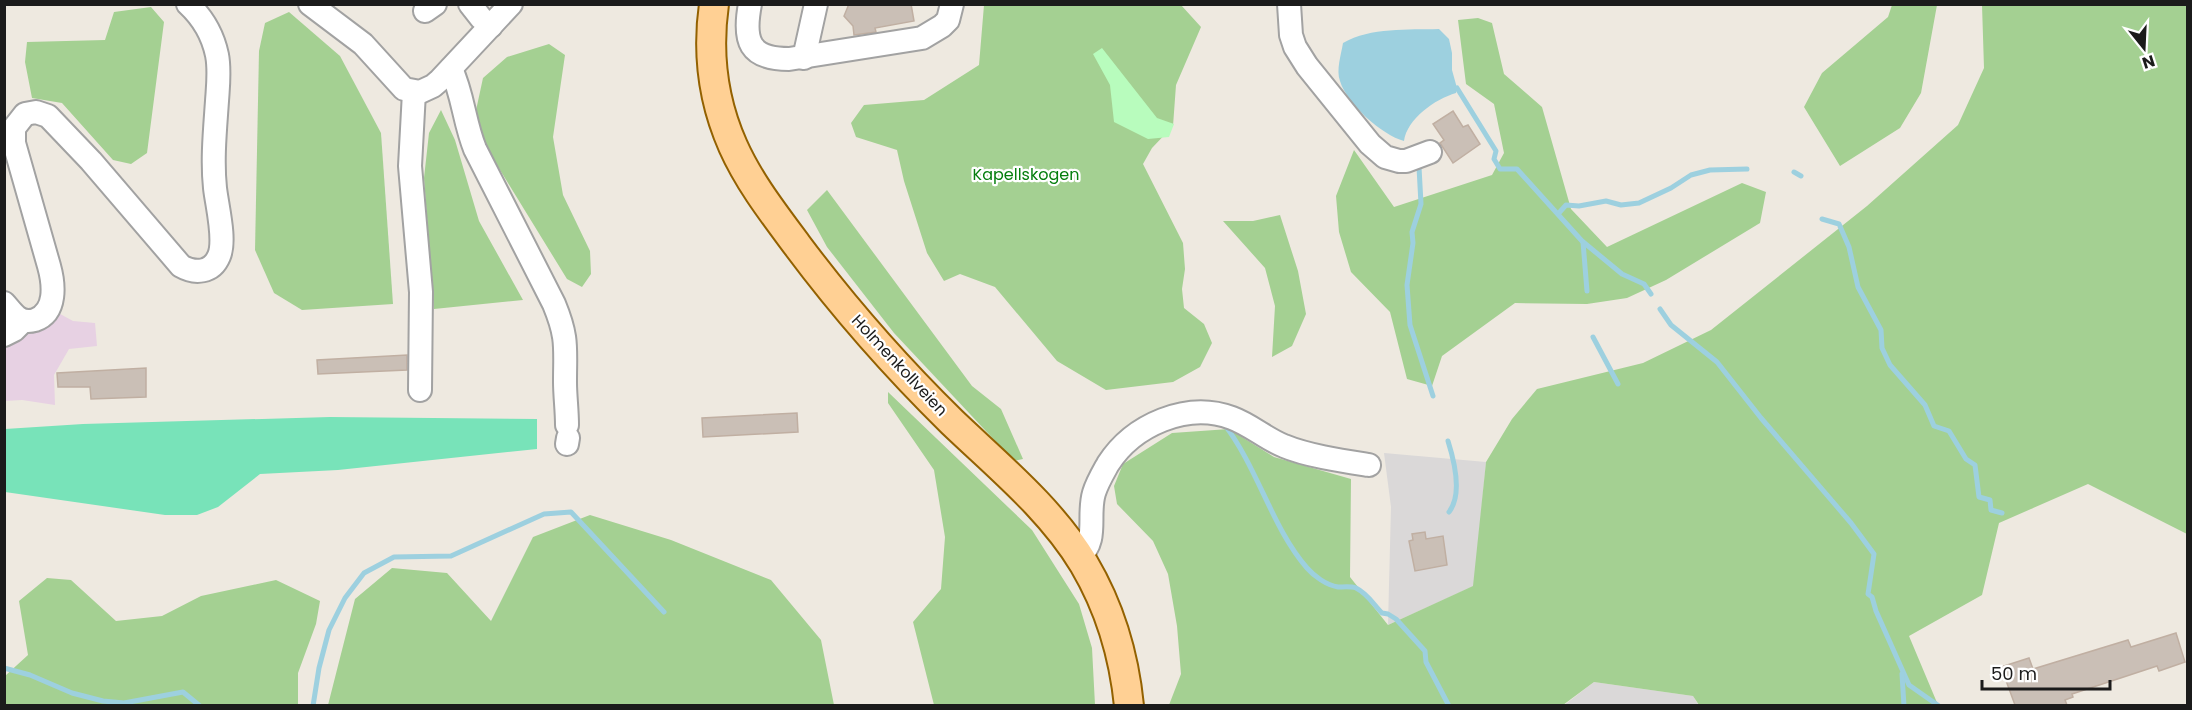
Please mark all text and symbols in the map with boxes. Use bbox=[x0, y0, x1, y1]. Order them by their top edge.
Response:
north arrow bbox=[2114, 18, 2174, 78]
text: N bbox=[2139, 49, 2158, 75]
park label: Kapellskogen bbox=[973, 163, 1079, 186]
street label: Holmenkollveien bbox=[846, 310, 953, 421]
scale bar bbox=[1982, 653, 2110, 691]
text: 50 m bbox=[1991, 661, 2037, 686]

